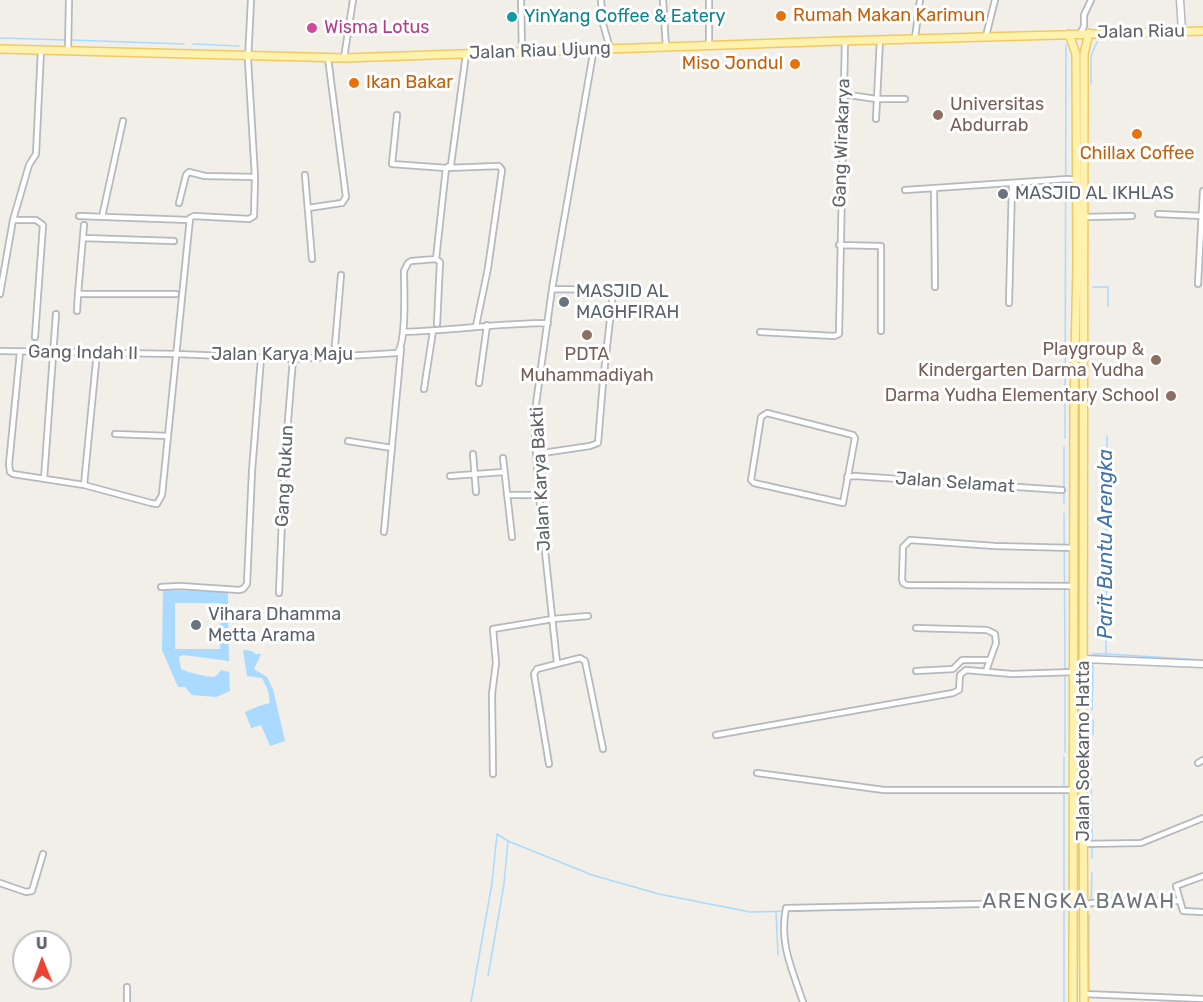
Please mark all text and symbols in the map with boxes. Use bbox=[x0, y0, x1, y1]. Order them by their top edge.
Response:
place label: Rumah Makan Karimun bbox=[793, 5, 985, 27]
place label: YinYang Coffee & Eatery bbox=[524, 6, 726, 28]
marker: Rumah Makan Karimun bbox=[774, 9, 788, 23]
marker: YinYang Coffee & Eatery bbox=[505, 10, 519, 24]
place label: Wisma Lotus bbox=[324, 17, 430, 39]
street label: Jalan Riau bbox=[1097, 20, 1185, 44]
marker: Wisma Lotus bbox=[305, 21, 319, 35]
street label: Jalan Riau Ujung bbox=[469, 38, 611, 64]
place label: Miso Jondul bbox=[682, 53, 783, 75]
marker: Miso Jondul bbox=[788, 57, 802, 71]
place label: Ikan Bakar bbox=[366, 72, 453, 94]
marker: Ikan Bakar bbox=[347, 76, 361, 90]
street label: Gang Wirakarya bbox=[829, 78, 855, 208]
place label: Universitas Abdurrab bbox=[950, 94, 1044, 136]
marker: Universitas Abdurrab bbox=[931, 108, 945, 122]
marker: Chillax Coffee bbox=[1130, 127, 1144, 141]
place label: Chillax Coffee bbox=[1080, 143, 1194, 165]
place label: MASJID AL IKHLAS bbox=[1015, 183, 1174, 205]
marker: MASJID AL IKHLAS bbox=[996, 187, 1010, 201]
place label: MASJID AL MAGHFIRAH bbox=[576, 281, 679, 324]
marker: MASJID AL MAGHFIRAH bbox=[557, 295, 571, 309]
marker: PDTA Muhammadiyah bbox=[580, 328, 594, 342]
place label: Playgroup & Kindergarten Darma Yudha bbox=[918, 339, 1144, 382]
street label: Gang Indah II bbox=[28, 341, 138, 365]
street label: Jalan Karya Maju bbox=[211, 344, 353, 366]
place label: PDTA Muhammadiyah bbox=[520, 344, 654, 386]
marker: Playgroup & Kindergarten Darma Yudha bbox=[1149, 353, 1163, 367]
place label: Darma Yudha Elementary School bbox=[885, 385, 1159, 407]
marker: Darma Yudha Elementary School bbox=[1164, 389, 1178, 403]
street label: Jalan Karya Bakti bbox=[526, 406, 556, 552]
street label: Gang Rukun bbox=[272, 425, 298, 527]
water label: Parit Buntu Arengka bbox=[1094, 449, 1118, 639]
street label: Jalan Selamat bbox=[895, 468, 1015, 498]
place label: Vihara Dhamma Metta Arama bbox=[208, 604, 341, 646]
marker: Vihara Dhamma Metta Arama bbox=[189, 618, 203, 632]
street label: Jalan Soekarno Hatta bbox=[1073, 661, 1095, 841]
district label: ARENGKA BAWAH bbox=[982, 889, 1176, 915]
north arrow bbox=[12, 930, 72, 990]
text: U bbox=[36, 934, 48, 953]

